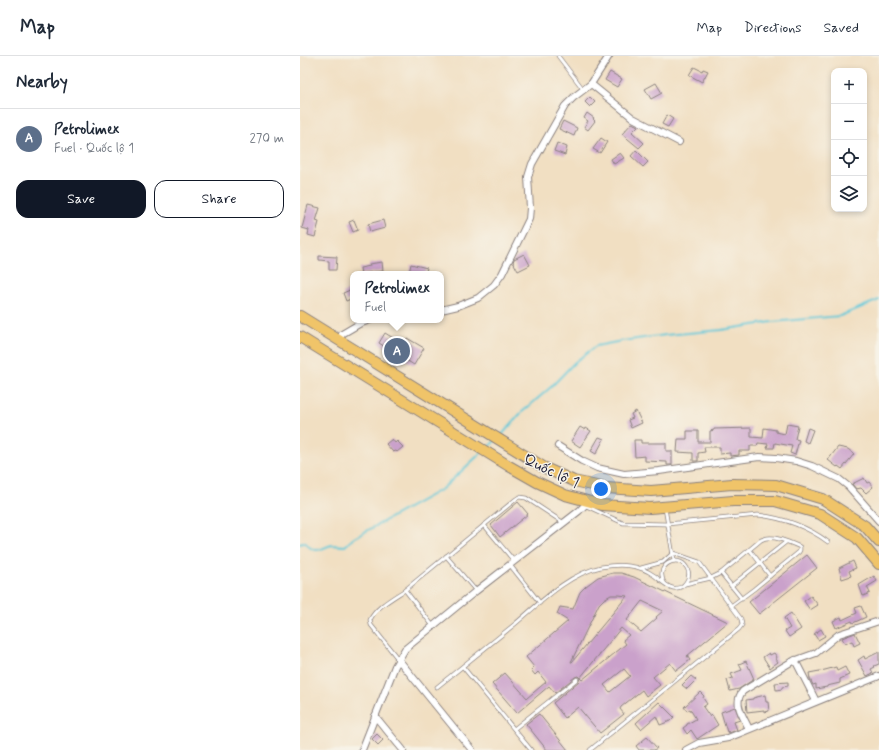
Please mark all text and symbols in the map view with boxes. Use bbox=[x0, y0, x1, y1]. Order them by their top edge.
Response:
text: Map bbox=[20, 15, 55, 40]
text: Map bbox=[696, 19, 722, 37]
text: Directions bbox=[744, 19, 802, 37]
text: Saved bbox=[824, 19, 859, 37]
map controls bbox=[831, 68, 867, 212]
button: + bbox=[831, 68, 867, 104]
text: Nearby bbox=[16, 71, 68, 93]
button: − bbox=[831, 104, 867, 140]
text: Petrolimex bbox=[54, 120, 119, 140]
text: A bbox=[25, 130, 33, 147]
text: 270 m bbox=[249, 130, 284, 147]
text: Fuel · Quốc lộ 1 bbox=[54, 140, 134, 157]
button: locate bbox=[831, 140, 867, 176]
button: layers bbox=[831, 176, 867, 212]
button: Save bbox=[16, 180, 146, 218]
button: Share bbox=[154, 180, 284, 218]
popup bbox=[350, 271, 444, 323]
text: Petrolimex bbox=[364, 279, 430, 299]
text: Fuel bbox=[364, 299, 386, 316]
pin: A bbox=[384, 336, 410, 366]
street label: Quốc lộ 1 bbox=[520, 449, 583, 493]
your location bbox=[591, 479, 611, 499]

